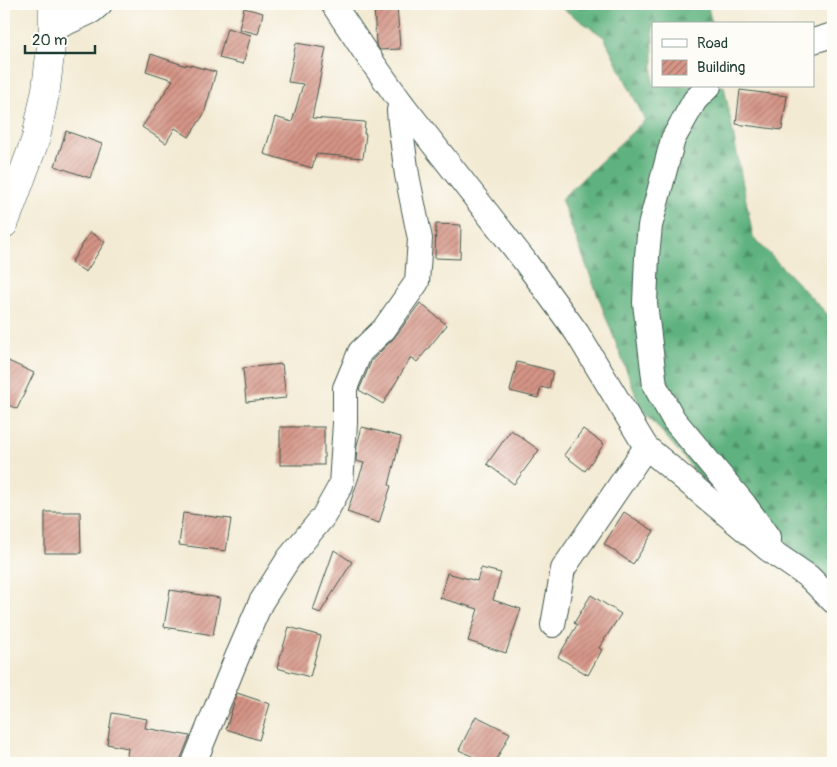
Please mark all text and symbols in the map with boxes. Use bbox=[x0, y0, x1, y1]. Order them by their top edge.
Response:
scale bar bbox=[25, 22, 95, 54]
legend bbox=[652, 22, 814, 88]
text: 20 m bbox=[32, 31, 67, 50]
text: Road bbox=[697, 34, 728, 53]
text: Building bbox=[697, 58, 745, 77]

